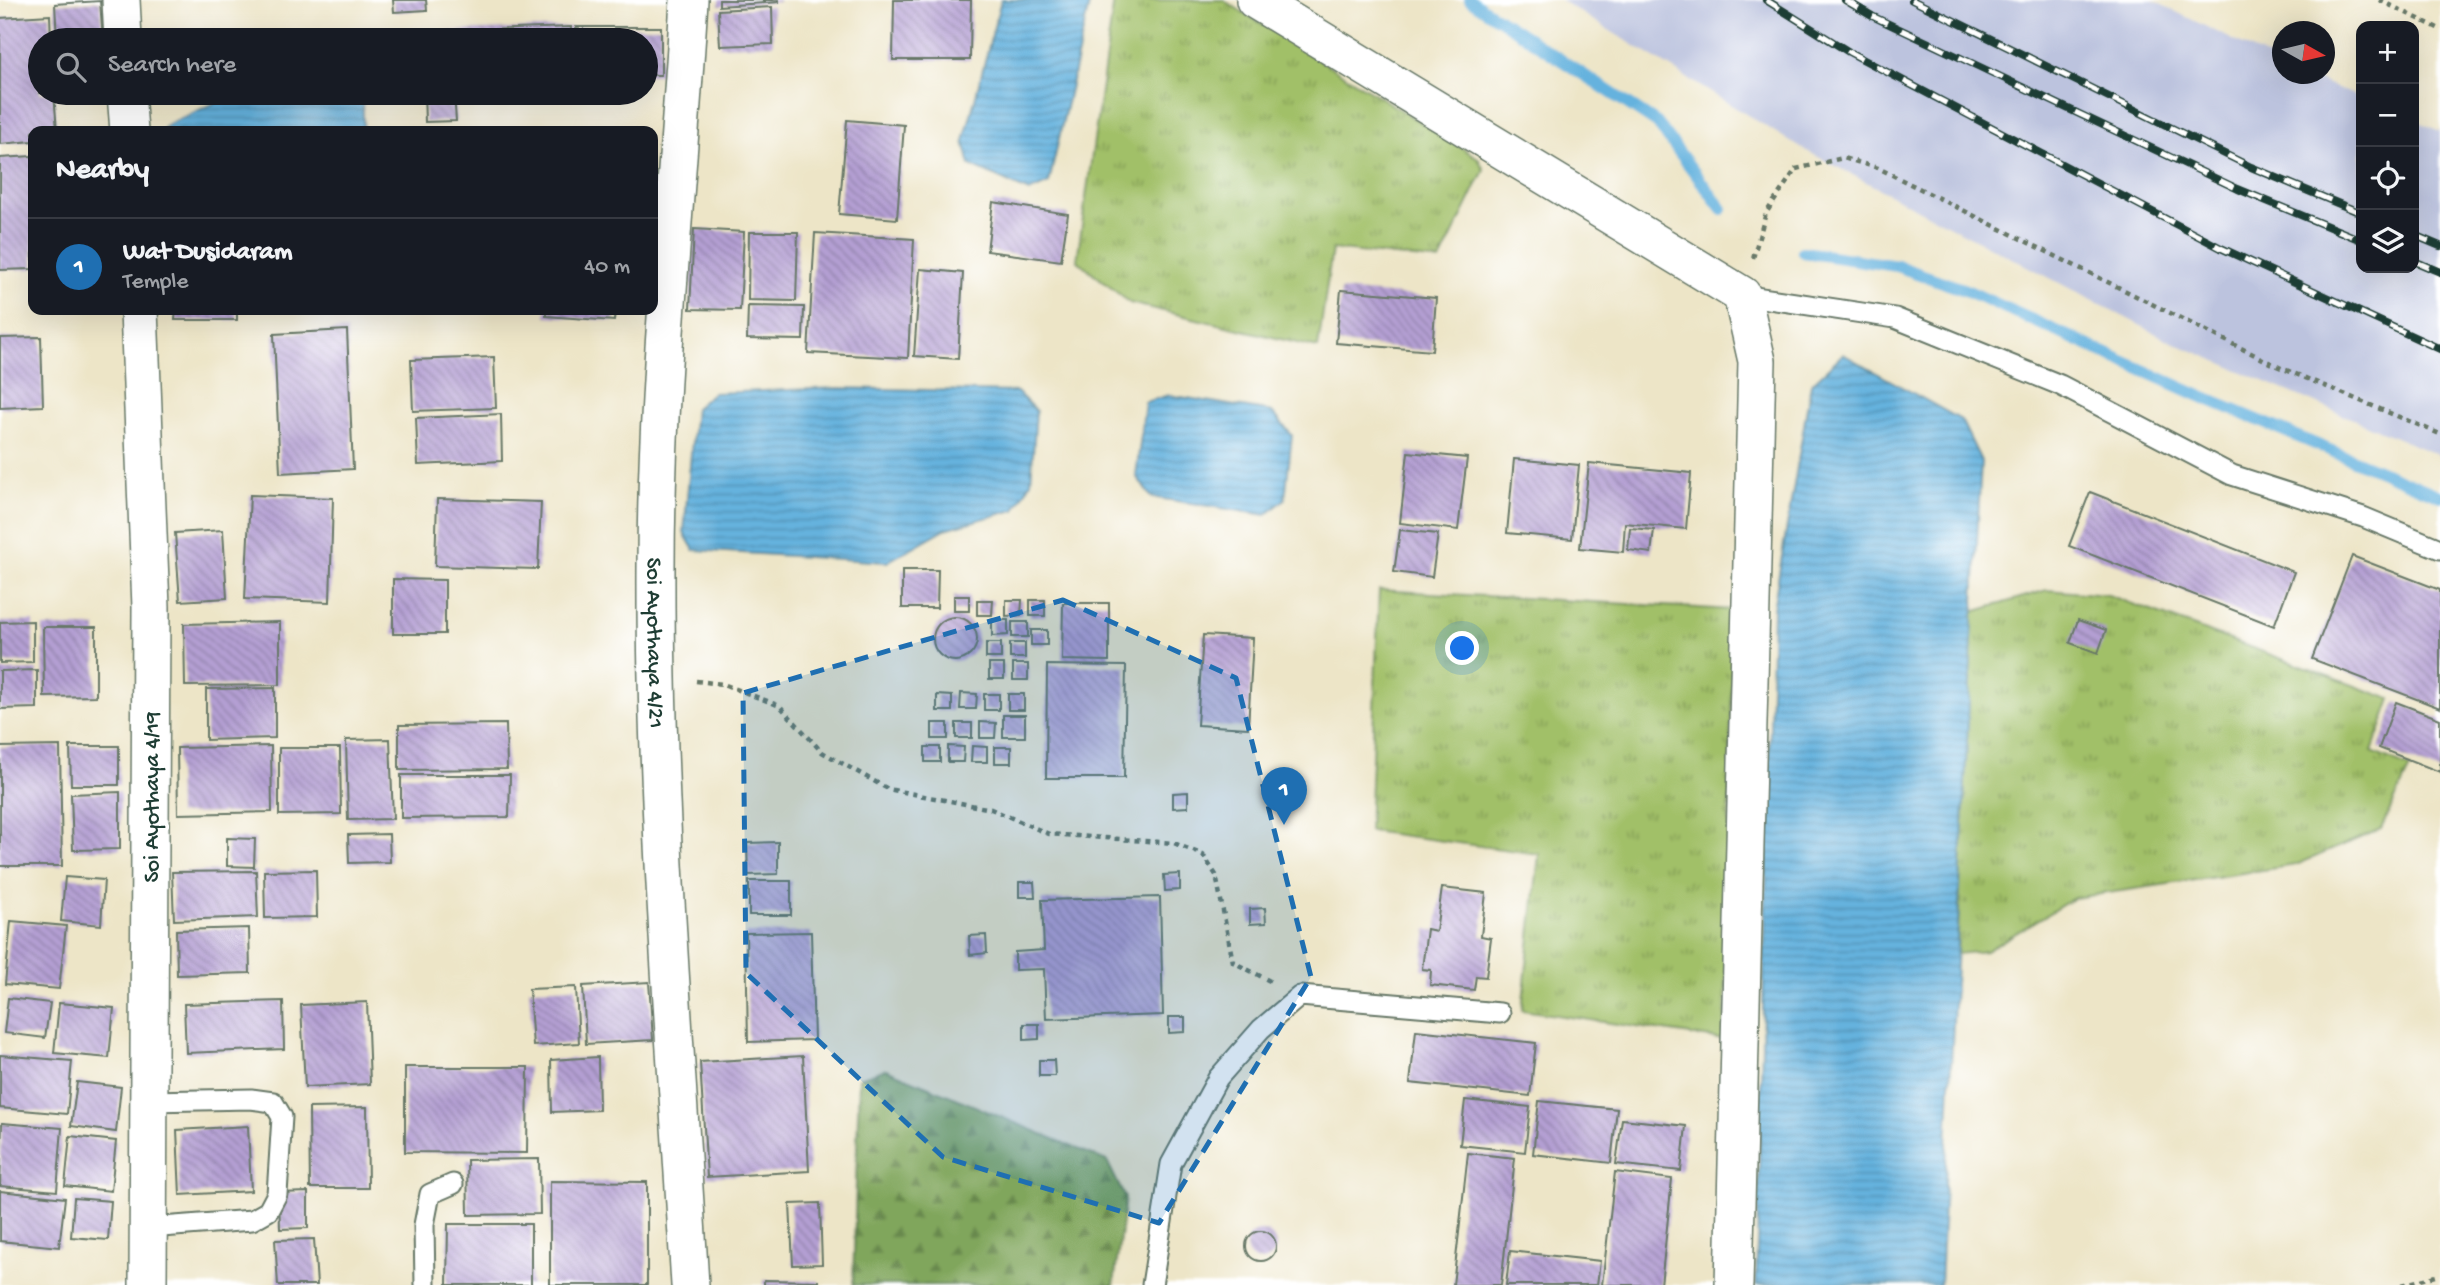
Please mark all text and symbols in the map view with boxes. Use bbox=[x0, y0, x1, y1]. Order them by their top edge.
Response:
north arrow bbox=[2272, 21, 2335, 84]
map controls bbox=[2356, 21, 2419, 273]
button: + bbox=[2356, 21, 2419, 84]
search box bbox=[28, 28, 658, 105]
icon: search bbox=[52, 48, 90, 86]
text: Search here bbox=[108, 51, 236, 82]
button: − bbox=[2356, 84, 2419, 147]
button: locate bbox=[2356, 147, 2419, 210]
text: Nearby bbox=[56, 154, 149, 189]
button: layers bbox=[2356, 210, 2419, 273]
text: Wat Dusidaram bbox=[123, 238, 292, 269]
text: 1 bbox=[74, 254, 84, 281]
text: 40 m bbox=[584, 254, 630, 281]
text: Temple bbox=[123, 269, 188, 296]
street label: Soi Ayothaya 4/21 bbox=[639, 557, 668, 729]
your location bbox=[1445, 631, 1479, 665]
street label: Soi Ayothaya 4/19 bbox=[140, 711, 167, 883]
pin: 1 bbox=[1261, 767, 1307, 825]

